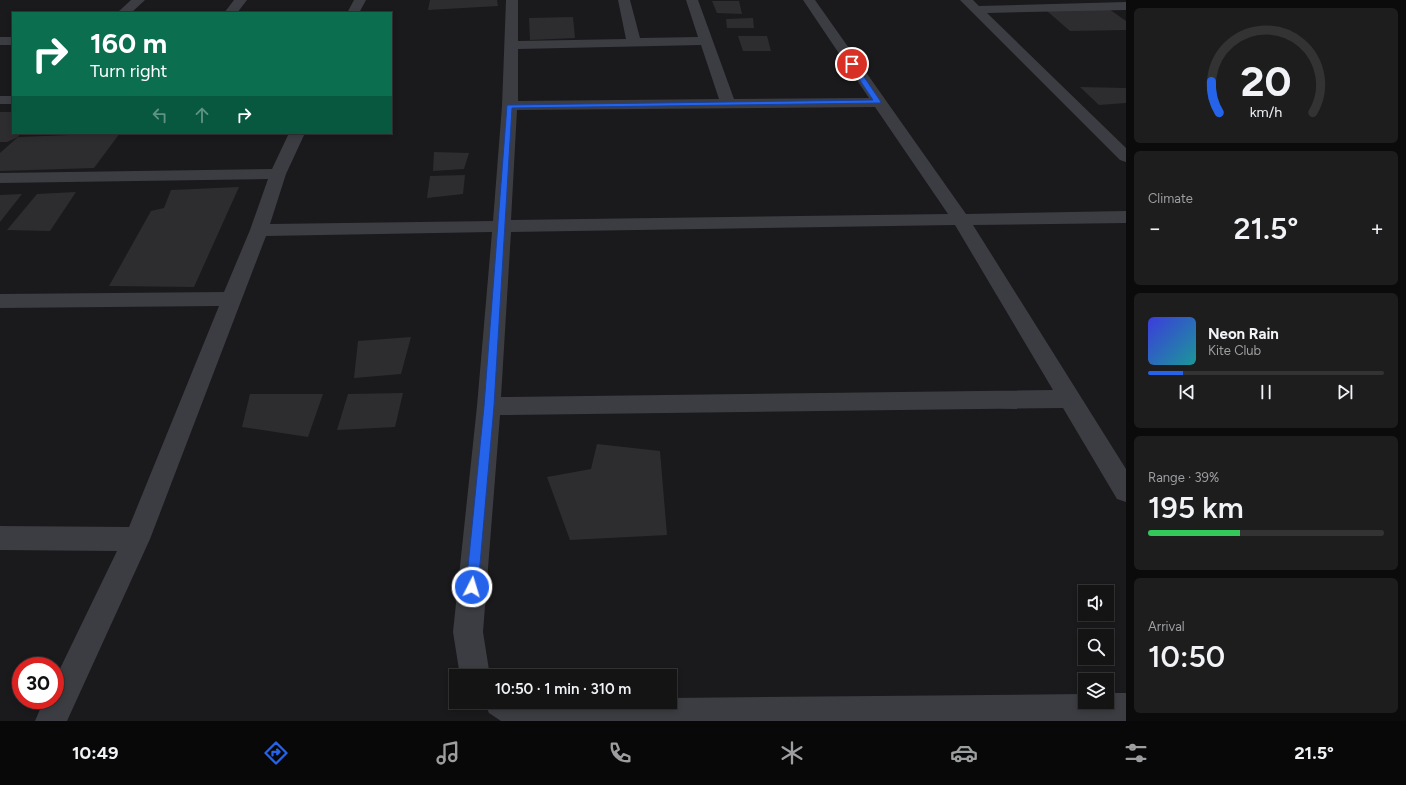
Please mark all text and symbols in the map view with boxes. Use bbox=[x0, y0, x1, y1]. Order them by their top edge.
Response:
text: 160 m bbox=[90, 26, 167, 60]
icon: right bbox=[24, 28, 76, 80]
pin bbox=[835, 47, 869, 81]
icon: arrive bbox=[841, 53, 863, 75]
text: 20 bbox=[1240, 56, 1292, 106]
text: Turn right bbox=[90, 60, 167, 82]
text: km/h bbox=[1250, 103, 1282, 121]
icon: left bbox=[149, 104, 171, 126]
icon: ahead bbox=[191, 104, 213, 126]
icon: right bbox=[233, 104, 255, 126]
text: Climate bbox=[1148, 191, 1193, 206]
text: 21.5° bbox=[1233, 210, 1299, 247]
text: − bbox=[1148, 215, 1162, 242]
text: + bbox=[1370, 215, 1384, 242]
text: Neon Rain bbox=[1208, 325, 1279, 343]
text: Kite Club bbox=[1208, 343, 1261, 358]
icon: previous bbox=[1176, 381, 1198, 403]
icon: pause bbox=[1255, 381, 1277, 403]
icon: next bbox=[1334, 381, 1356, 403]
text: Range · 39% bbox=[1148, 470, 1219, 485]
text: 195 km bbox=[1148, 489, 1244, 526]
position arrow bbox=[451, 566, 493, 608]
map controls bbox=[1078, 585, 1114, 709]
button: sound bbox=[1078, 585, 1114, 621]
text: Arrival bbox=[1148, 619, 1185, 634]
button: search bbox=[1078, 629, 1114, 665]
text: 10:50 bbox=[1148, 638, 1225, 675]
speed limit sign: 30 bbox=[12, 657, 64, 709]
button: layers bbox=[1078, 673, 1114, 709]
text: 10:50 · 1 min · 310 m bbox=[495, 680, 631, 698]
icon: directions bbox=[262, 739, 290, 767]
icon: music bbox=[434, 739, 462, 767]
icon: phone bbox=[606, 739, 634, 767]
icon: climate bbox=[778, 739, 806, 767]
icon: car bbox=[950, 739, 978, 767]
icon: filters bbox=[1122, 739, 1150, 767]
text: 10:49 bbox=[72, 742, 118, 764]
text: 21.5° bbox=[1294, 742, 1334, 764]

